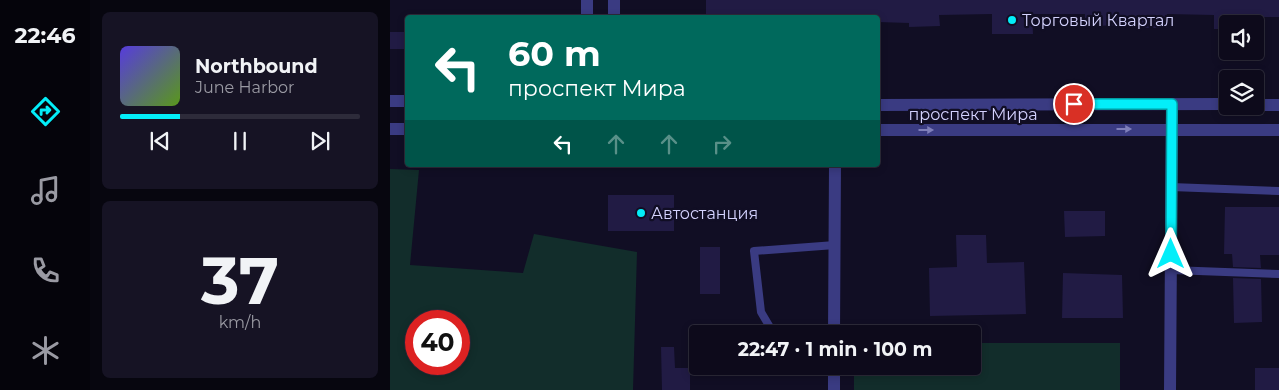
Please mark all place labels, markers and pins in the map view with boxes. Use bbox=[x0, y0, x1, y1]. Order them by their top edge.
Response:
place label: Торговый Квартал bbox=[1022, 11, 1174, 30]
marker: Торговый Квартал bbox=[1006, 14, 1018, 26]
pin bbox=[1053, 83, 1095, 125]
place label: Автостанция bbox=[651, 204, 758, 223]
marker: Автостанция bbox=[635, 207, 647, 219]

